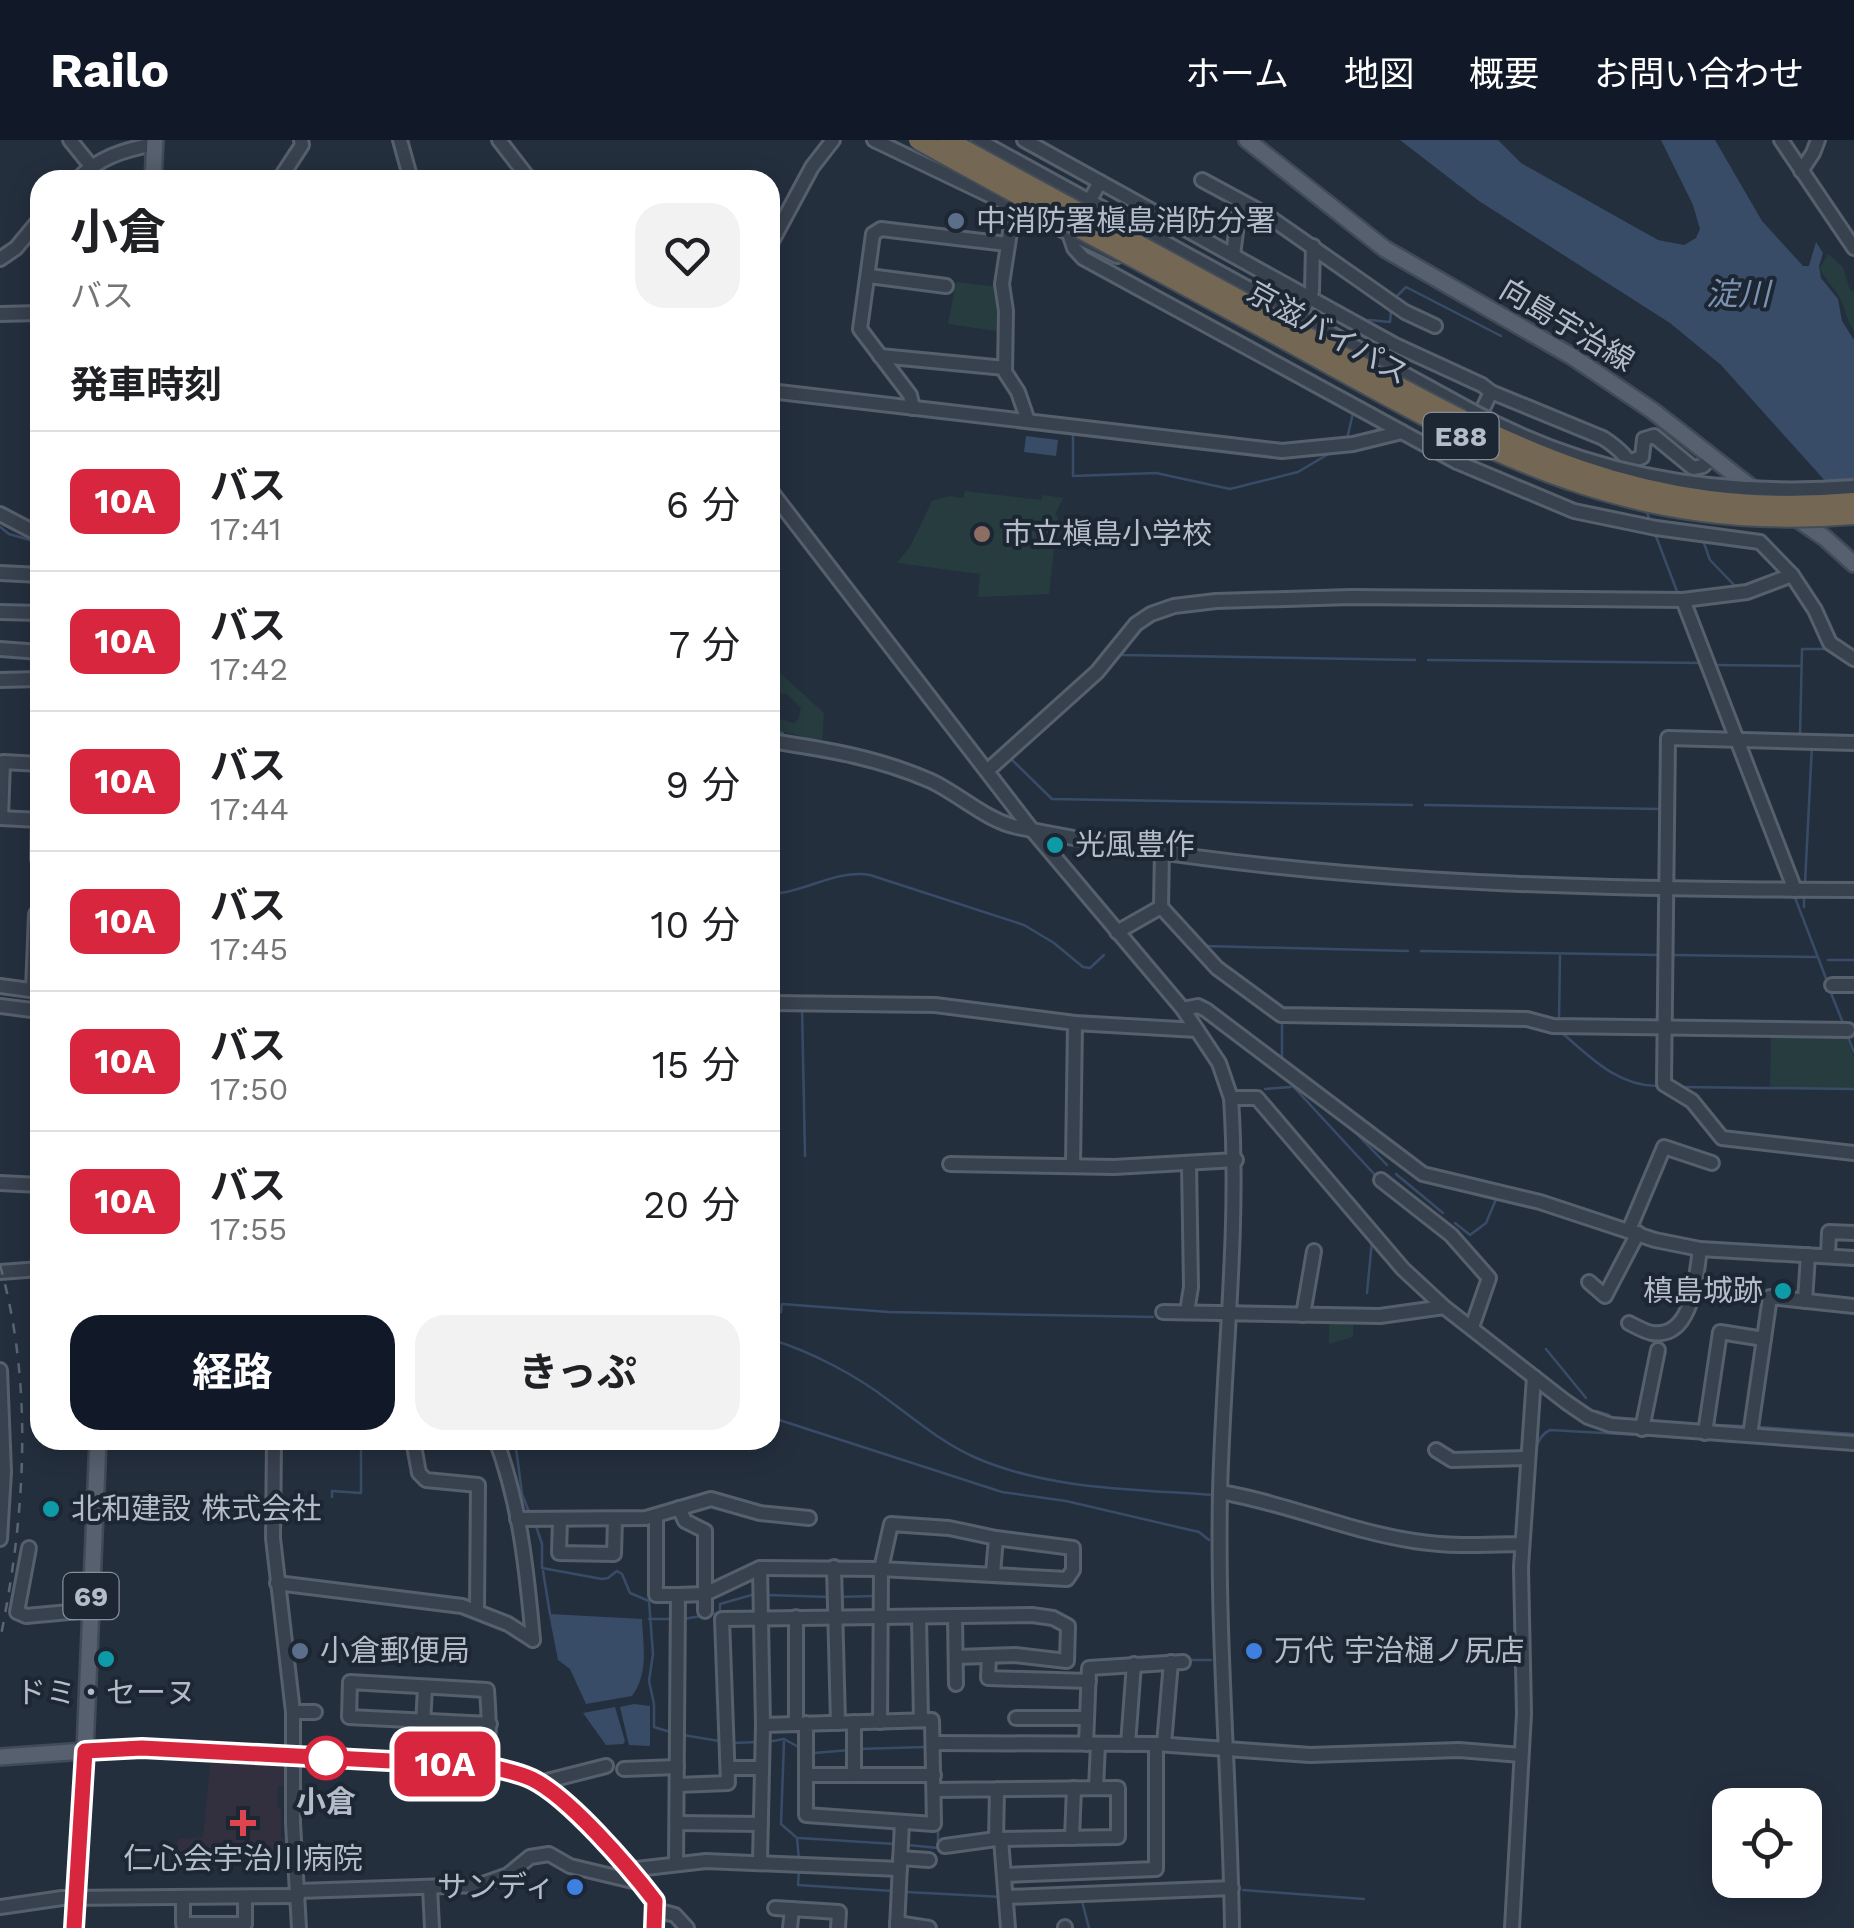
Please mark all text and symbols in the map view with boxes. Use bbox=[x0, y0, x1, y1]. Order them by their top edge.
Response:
text: Railo bbox=[50, 42, 169, 99]
text: ホーム bbox=[1185, 53, 1289, 95]
text: 地図 bbox=[1344, 53, 1414, 95]
text: 概要 bbox=[1469, 53, 1539, 95]
text: お問い合わせ bbox=[1594, 53, 1804, 95]
button: heart bbox=[635, 203, 740, 308]
place label: 中消防署槇島消防分署 bbox=[976, 203, 1276, 238]
text: 小倉 bbox=[70, 204, 166, 261]
marker: 中消防署槇島消防分署 bbox=[945, 210, 967, 232]
street label: 向島宇治線 bbox=[1494, 271, 1641, 378]
street label: 京滋バイパス bbox=[1241, 274, 1415, 391]
water label: 淀川 bbox=[1706, 275, 1773, 313]
text: バス bbox=[70, 277, 134, 315]
text: 発車時刻 bbox=[70, 363, 222, 407]
road number: E88 bbox=[1424, 413, 1498, 459]
text: バス bbox=[210, 464, 286, 508]
text: 10A bbox=[94, 480, 156, 522]
text: 6 分 bbox=[666, 483, 740, 527]
text: 17:41 bbox=[210, 510, 281, 548]
place label: 市立槇島小学校 bbox=[1002, 516, 1212, 551]
marker: 市立槇島小学校 bbox=[971, 523, 993, 545]
text: バス bbox=[210, 604, 286, 648]
text: 10A bbox=[94, 620, 156, 662]
text: 7 分 bbox=[669, 623, 740, 667]
text: 17:42 bbox=[210, 650, 288, 688]
text: バス bbox=[210, 744, 286, 788]
text: 10A bbox=[94, 760, 156, 802]
text: 9 分 bbox=[666, 763, 740, 807]
text: 17:44 bbox=[210, 790, 289, 828]
place label: 光風豊作 bbox=[1075, 827, 1195, 862]
marker: 光風豊作 bbox=[1044, 834, 1066, 856]
text: バス bbox=[210, 884, 286, 928]
text: 10A bbox=[94, 900, 156, 942]
text: 10 分 bbox=[651, 903, 740, 947]
text: 17:45 bbox=[210, 930, 288, 968]
text: バス bbox=[210, 1024, 286, 1068]
text: 10A bbox=[94, 1040, 156, 1082]
text: 15 分 bbox=[652, 1043, 740, 1087]
text: 17:50 bbox=[210, 1070, 288, 1108]
text: バス bbox=[210, 1164, 286, 1208]
text: 10A bbox=[94, 1180, 156, 1222]
text: 20 分 bbox=[643, 1183, 740, 1227]
text: 17:55 bbox=[210, 1210, 287, 1248]
place label: 槙島城跡 bbox=[1643, 1273, 1763, 1308]
marker: 槙島城跡 bbox=[1772, 1280, 1794, 1302]
button: 経路 bbox=[70, 1315, 395, 1430]
button: きっぷ bbox=[415, 1315, 740, 1430]
place label: 北和建設 株式会社 bbox=[71, 1491, 321, 1526]
marker: 北和建設 株式会社 bbox=[40, 1498, 62, 1520]
road number: 69 bbox=[64, 1573, 118, 1619]
place label: 小倉郵便局 bbox=[320, 1633, 470, 1668]
place label: 万代 宇治樋ノ尻店 bbox=[1274, 1633, 1524, 1668]
marker: 小倉郵便局 bbox=[289, 1640, 311, 1662]
marker: 万代 宇治樋ノ尻店 bbox=[1243, 1640, 1265, 1662]
marker: ドミ・セーヌ bbox=[95, 1648, 117, 1670]
place label: ドミ・セーヌ bbox=[16, 1675, 196, 1710]
line badge: 10A bbox=[388, 1732, 502, 1796]
marker: 小倉 bbox=[305, 1737, 347, 1779]
text: 10A bbox=[414, 1743, 476, 1785]
place label: 小倉 bbox=[296, 1784, 356, 1819]
map controls bbox=[1712, 1788, 1822, 1898]
button: locate bbox=[1712, 1788, 1822, 1898]
marker: 仁心会宇治川病院 bbox=[230, 1810, 256, 1836]
place label: 仁心会宇治川病院 bbox=[123, 1841, 363, 1876]
place label: サンディ bbox=[437, 1869, 555, 1904]
marker: サンディ bbox=[564, 1876, 586, 1898]

